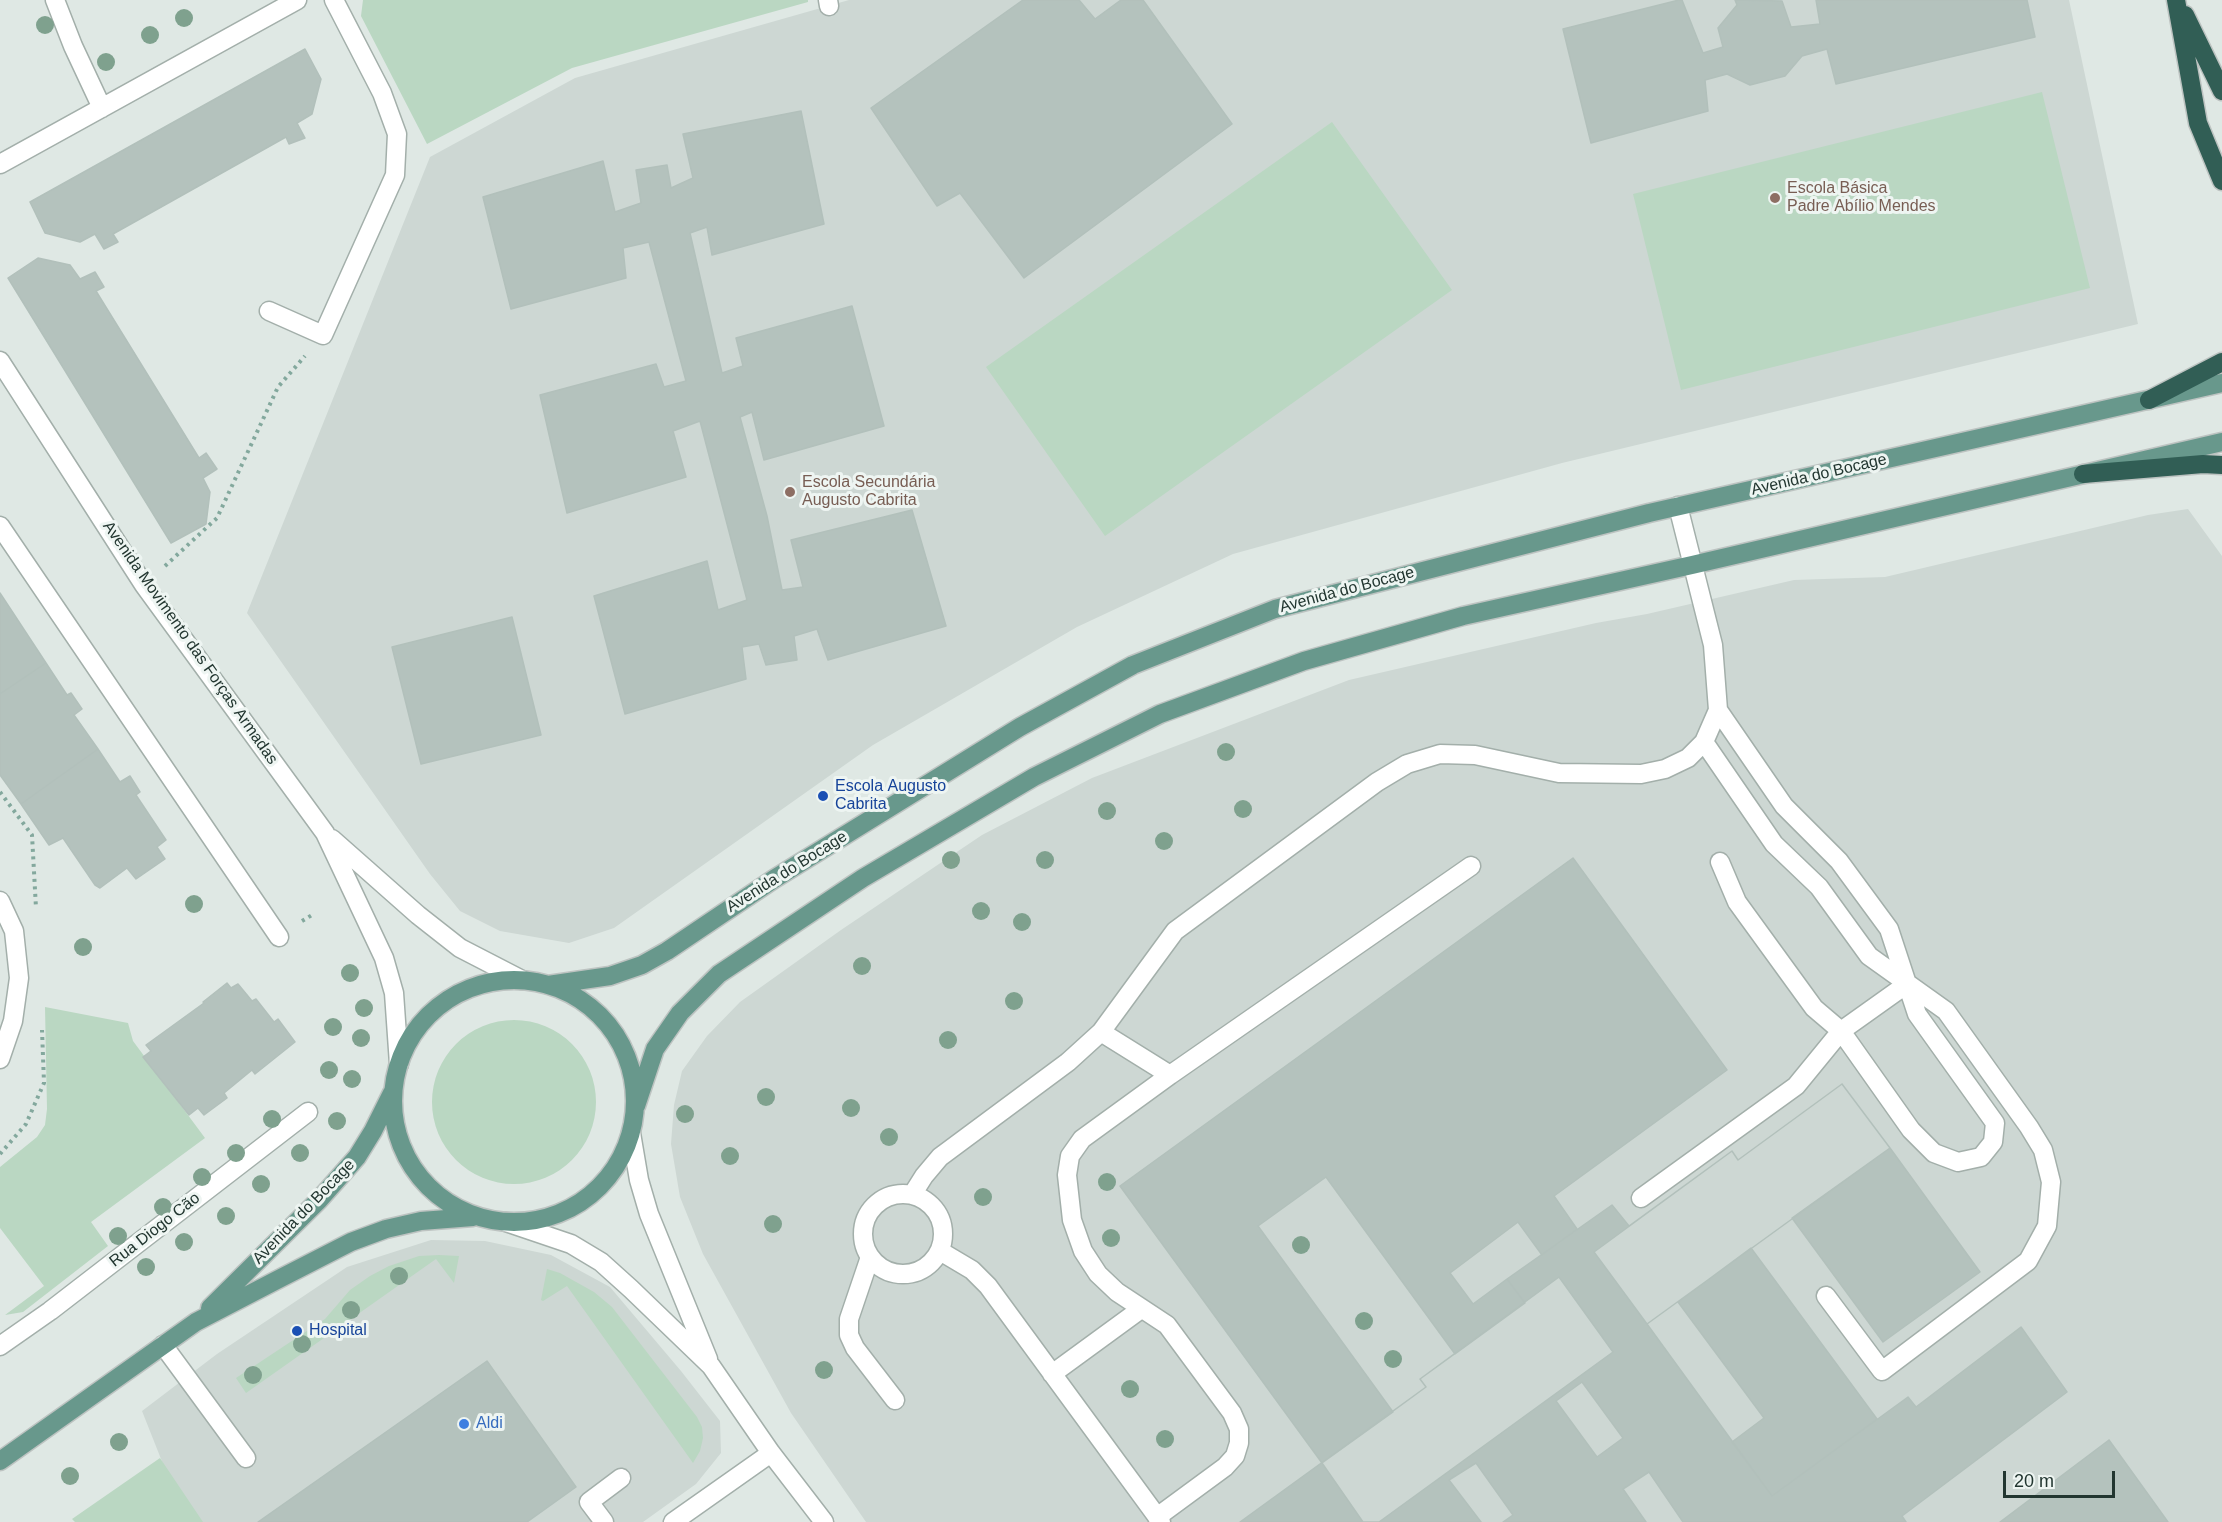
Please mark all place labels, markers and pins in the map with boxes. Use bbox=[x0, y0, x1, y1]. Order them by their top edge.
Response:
place label: Escola Básica Padre Abílio Mendes bbox=[1787, 179, 1936, 217]
marker: Escola Básica Padre Abílio Mendes bbox=[1768, 191, 1782, 205]
place label: Escola Secundária Augusto Cabrita bbox=[802, 473, 935, 511]
marker: Escola Secundária Augusto Cabrita bbox=[783, 485, 797, 499]
place label: Escola Augusto Cabrita bbox=[835, 777, 946, 815]
marker: Escola Augusto Cabrita bbox=[816, 789, 830, 803]
place label: Hospital bbox=[309, 1321, 367, 1341]
marker: Hospital bbox=[290, 1324, 304, 1338]
place label: Aldi bbox=[476, 1414, 503, 1434]
marker: Aldi bbox=[457, 1417, 471, 1431]

